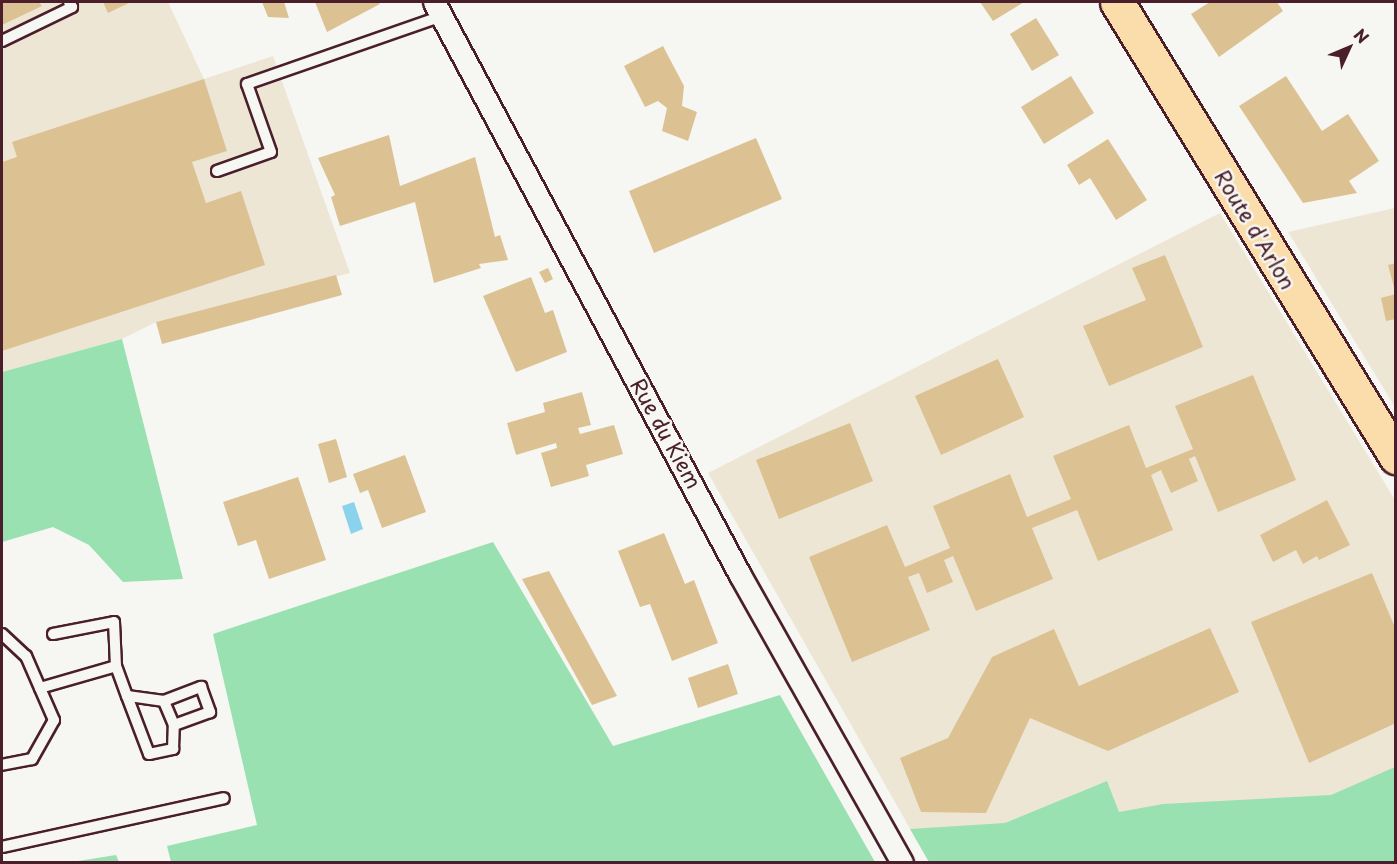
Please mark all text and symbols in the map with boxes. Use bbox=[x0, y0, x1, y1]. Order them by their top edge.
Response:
north arrow bbox=[1319, 18, 1379, 78]
text: N bbox=[1349, 23, 1375, 48]
street label: Route d'Arlon bbox=[1210, 164, 1302, 294]
street label: Rue du Kiem bbox=[625, 372, 709, 494]

